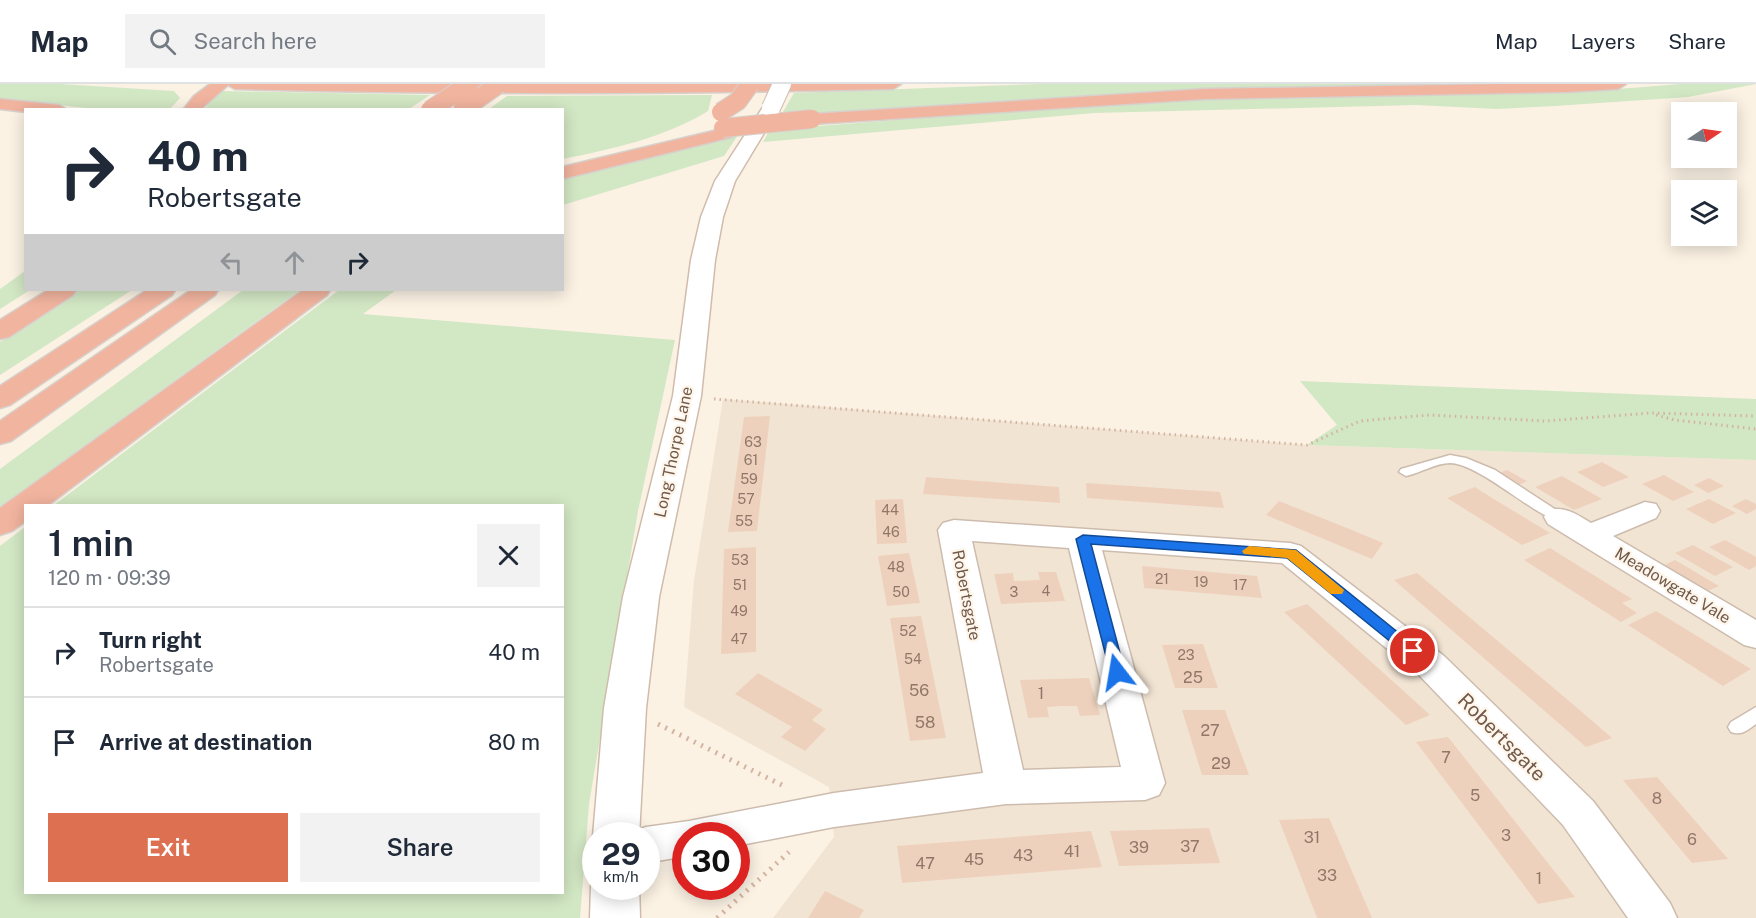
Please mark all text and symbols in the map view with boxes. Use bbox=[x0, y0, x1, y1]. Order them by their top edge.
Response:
search box bbox=[125, 14, 545, 68]
text: Map bbox=[30, 25, 89, 58]
icon: search bbox=[146, 25, 179, 58]
text: Search here bbox=[194, 28, 317, 54]
text: Map bbox=[1495, 29, 1538, 54]
text: Layers bbox=[1571, 29, 1635, 54]
text: Share bbox=[1668, 29, 1726, 54]
north arrow bbox=[1671, 102, 1737, 168]
map controls bbox=[1671, 102, 1737, 246]
text: 40 m bbox=[147, 131, 249, 180]
icon: right bbox=[48, 132, 126, 210]
button: layers bbox=[1671, 180, 1737, 246]
text: Robertsgate bbox=[147, 181, 302, 213]
icon: left bbox=[215, 246, 248, 279]
icon: ahead bbox=[278, 246, 311, 279]
icon: right bbox=[341, 246, 374, 279]
street label: Long Thorpe Lane bbox=[650, 385, 697, 519]
house number: 63 bbox=[744, 434, 762, 450]
house number: 61 bbox=[744, 452, 758, 468]
house number: 59 bbox=[740, 471, 758, 487]
house number: 57 bbox=[737, 491, 755, 507]
house number: 44 bbox=[881, 502, 899, 518]
house number: 55 bbox=[735, 513, 753, 529]
text: 1 min bbox=[48, 522, 134, 564]
button: close bbox=[477, 524, 540, 587]
house number: 46 bbox=[882, 524, 900, 540]
street label: Meadowgate Vale bbox=[1611, 543, 1734, 627]
street label: Robertsgate bbox=[948, 548, 985, 642]
house number: 53 bbox=[731, 552, 749, 568]
house number: 48 bbox=[887, 559, 905, 575]
text: 120 m · 09:39 bbox=[48, 566, 171, 590]
house number: 21 bbox=[1155, 571, 1169, 587]
house number: 19 bbox=[1194, 574, 1208, 590]
house number: 51 bbox=[733, 577, 747, 593]
house number: 17 bbox=[1233, 577, 1247, 593]
house number: 4 bbox=[1042, 583, 1051, 599]
house number: 50 bbox=[892, 584, 910, 600]
house number: 3 bbox=[1010, 584, 1019, 600]
house number: 49 bbox=[730, 603, 748, 619]
house number: 52 bbox=[899, 623, 917, 639]
pin bbox=[1387, 625, 1438, 676]
text: Turn right bbox=[99, 627, 202, 653]
house number: 47 bbox=[730, 631, 748, 647]
icon: arrive bbox=[1396, 634, 1429, 667]
icon: right bbox=[48, 636, 81, 669]
text: 40 m bbox=[488, 639, 540, 665]
position arrow bbox=[1085, 640, 1149, 704]
house number: 23 bbox=[1177, 647, 1195, 663]
house number: 54 bbox=[904, 651, 922, 667]
text: Robertsgate bbox=[99, 653, 214, 677]
house number: 25 bbox=[1183, 668, 1203, 687]
house number: 56 bbox=[909, 681, 929, 700]
house number: 1 bbox=[1038, 684, 1044, 703]
street label: Robertsgate bbox=[1453, 688, 1551, 786]
house number: 58 bbox=[915, 713, 935, 732]
house number: 27 bbox=[1200, 721, 1220, 740]
icon: arrive bbox=[48, 726, 81, 759]
text: Arrive at destination bbox=[99, 729, 312, 755]
text: 80 m bbox=[488, 729, 540, 755]
house number: 7 bbox=[1441, 748, 1451, 767]
house number: 29 bbox=[1211, 754, 1231, 773]
house number: 5 bbox=[1470, 786, 1480, 805]
house number: 8 bbox=[1652, 789, 1662, 808]
button: Exit bbox=[48, 813, 288, 882]
button: Share bbox=[300, 813, 540, 882]
speed limit sign: 30 bbox=[672, 822, 750, 900]
house number: 3 bbox=[1501, 826, 1511, 845]
house number: 31 bbox=[1304, 828, 1320, 847]
house number: 6 bbox=[1687, 830, 1697, 849]
text: 29 bbox=[602, 836, 640, 872]
house number: 37 bbox=[1180, 837, 1200, 856]
house number: 39 bbox=[1129, 838, 1149, 857]
house number: 41 bbox=[1064, 842, 1080, 861]
house number: 43 bbox=[1013, 846, 1033, 865]
house number: 45 bbox=[964, 850, 984, 869]
house number: 47 bbox=[915, 854, 935, 873]
house number: 33 bbox=[1317, 866, 1337, 885]
text: km/h bbox=[603, 868, 639, 885]
house number: 1 bbox=[1536, 869, 1542, 888]

